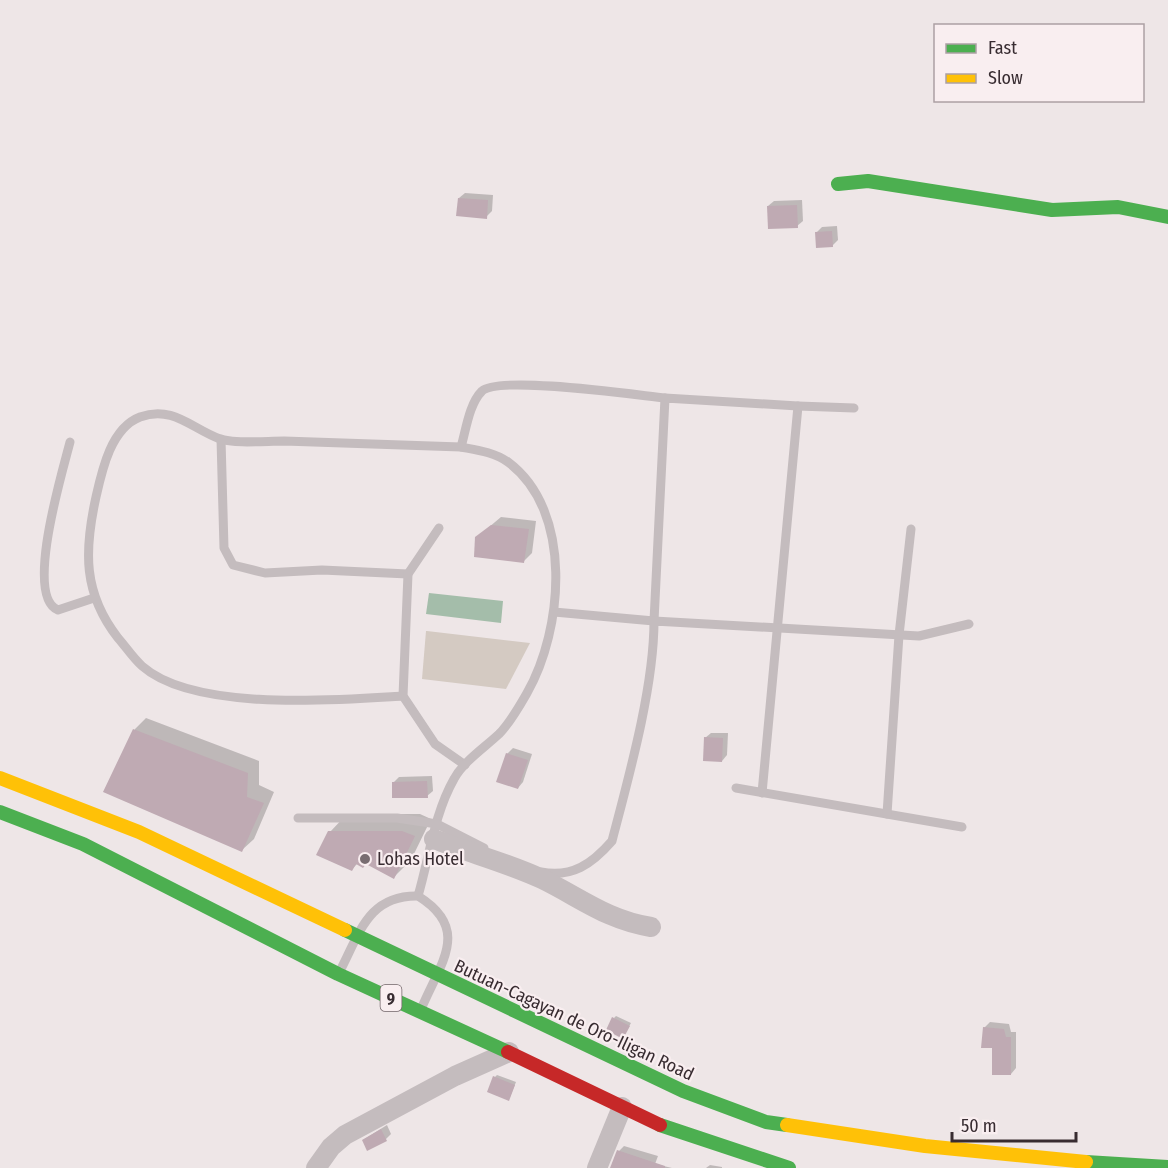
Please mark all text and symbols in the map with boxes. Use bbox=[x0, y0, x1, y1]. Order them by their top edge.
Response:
legend bbox=[934, 24, 1144, 102]
text: Fast bbox=[988, 37, 1017, 59]
text: Slow bbox=[988, 67, 1023, 89]
place label: Lohas Hotel bbox=[377, 848, 464, 870]
marker: Lohas Hotel bbox=[358, 852, 372, 866]
street label: Butuan-Cagayan de Oro-Iligan Road bbox=[451, 955, 697, 1085]
road number: 9 bbox=[380, 985, 402, 1011]
scale bar bbox=[952, 1105, 1076, 1143]
text: 50 m bbox=[961, 1115, 997, 1137]

